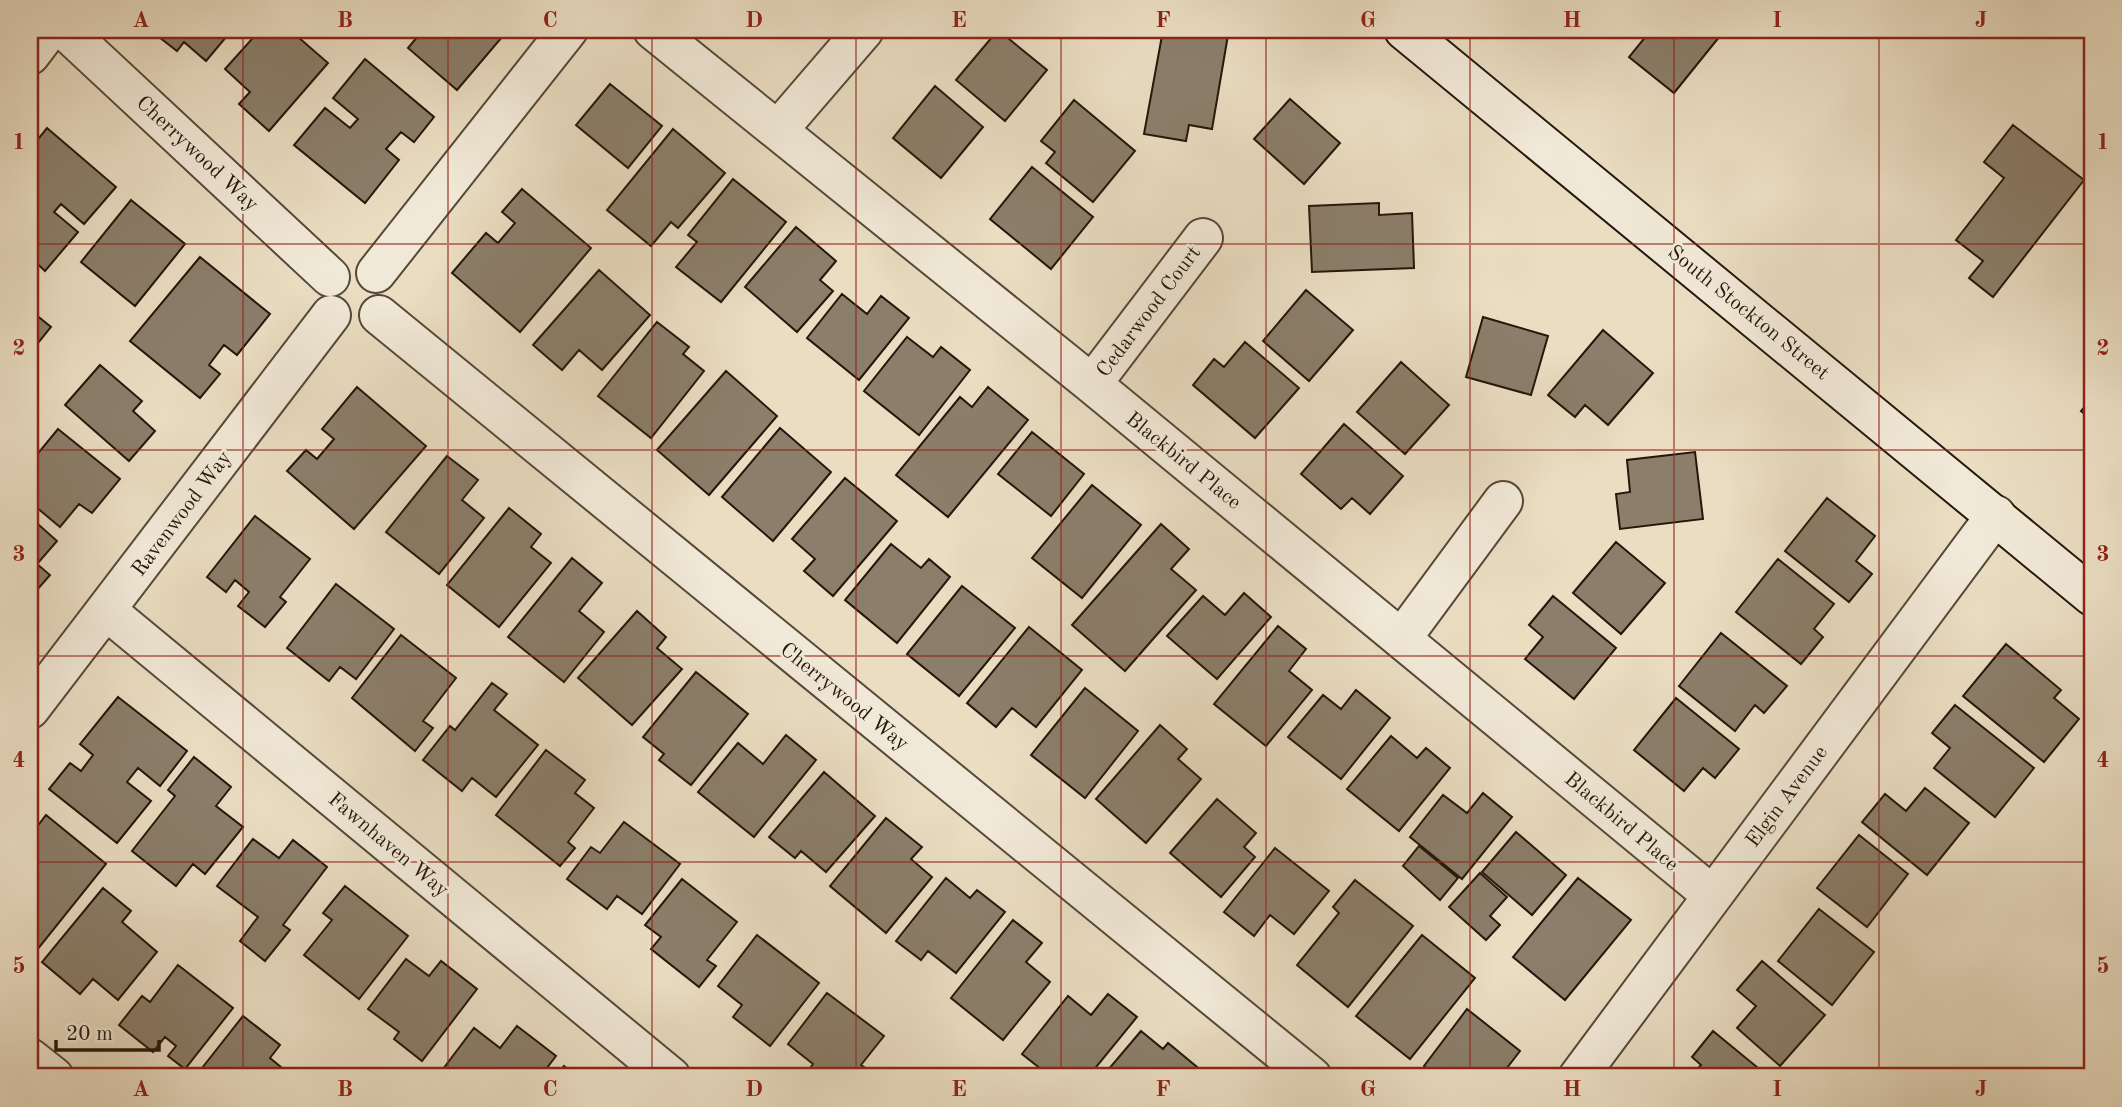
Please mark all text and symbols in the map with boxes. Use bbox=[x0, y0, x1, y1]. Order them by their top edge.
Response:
text: A bbox=[132, 9, 150, 32]
text: B bbox=[337, 9, 353, 32]
text: C bbox=[542, 9, 558, 32]
text: D bbox=[745, 9, 763, 32]
text: E bbox=[951, 9, 967, 32]
text: F bbox=[1155, 9, 1171, 32]
text: G bbox=[1360, 9, 1376, 32]
text: H bbox=[1563, 9, 1581, 32]
text: I bbox=[1772, 9, 1782, 32]
text: J bbox=[1975, 9, 1987, 32]
street label: Cherrywood Way bbox=[132, 92, 262, 216]
text: 1 bbox=[12, 131, 26, 154]
text: 1 bbox=[2096, 131, 2110, 154]
street label: Cedarwood Court bbox=[1093, 242, 1205, 381]
street label: South Stockton Street bbox=[1663, 242, 1833, 385]
text: 2 bbox=[12, 337, 26, 360]
text: 2 bbox=[2096, 337, 2110, 360]
street label: Blackbird Place bbox=[1121, 408, 1245, 514]
street label: Ravenwood Way bbox=[128, 447, 236, 580]
text: 3 bbox=[12, 543, 26, 566]
text: 3 bbox=[2096, 543, 2110, 566]
street label: Cherrywood Way bbox=[776, 639, 912, 755]
street label: Elgin Avenue bbox=[1742, 742, 1832, 852]
text: 4 bbox=[12, 749, 26, 772]
text: 4 bbox=[2096, 749, 2110, 772]
street label: Blackbird Place bbox=[1560, 769, 1682, 876]
street label: Fawnhaven Way bbox=[324, 789, 452, 902]
text: 5 bbox=[12, 955, 26, 978]
text: 5 bbox=[2096, 955, 2110, 978]
scale bar bbox=[56, 1009, 159, 1053]
text: 20 m bbox=[66, 1024, 113, 1045]
text: A bbox=[132, 1078, 150, 1101]
text: B bbox=[337, 1078, 353, 1101]
text: C bbox=[542, 1078, 558, 1101]
text: D bbox=[745, 1078, 763, 1101]
text: E bbox=[951, 1078, 967, 1101]
text: F bbox=[1155, 1078, 1171, 1101]
text: G bbox=[1360, 1078, 1376, 1101]
text: H bbox=[1563, 1078, 1581, 1101]
text: I bbox=[1772, 1078, 1782, 1101]
text: J bbox=[1975, 1078, 1987, 1101]

